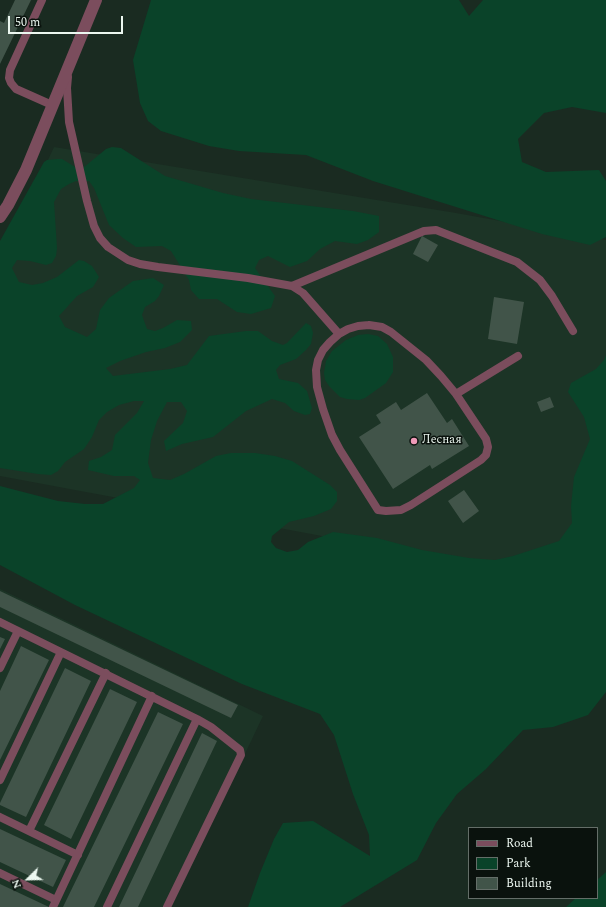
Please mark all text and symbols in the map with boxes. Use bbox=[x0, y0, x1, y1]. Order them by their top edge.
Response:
scale bar bbox=[10, 8, 125, 34]
text: 50 m bbox=[15, 13, 40, 32]
place label: Лесная bbox=[422, 434, 462, 448]
marker: Лесная bbox=[409, 436, 419, 446]
legend bbox=[468, 827, 598, 899]
text: Road bbox=[506, 834, 533, 853]
text: Park bbox=[506, 854, 531, 873]
north arrow bbox=[8, 859, 48, 899]
text: Building bbox=[506, 874, 552, 893]
text: N bbox=[7, 876, 26, 891]

